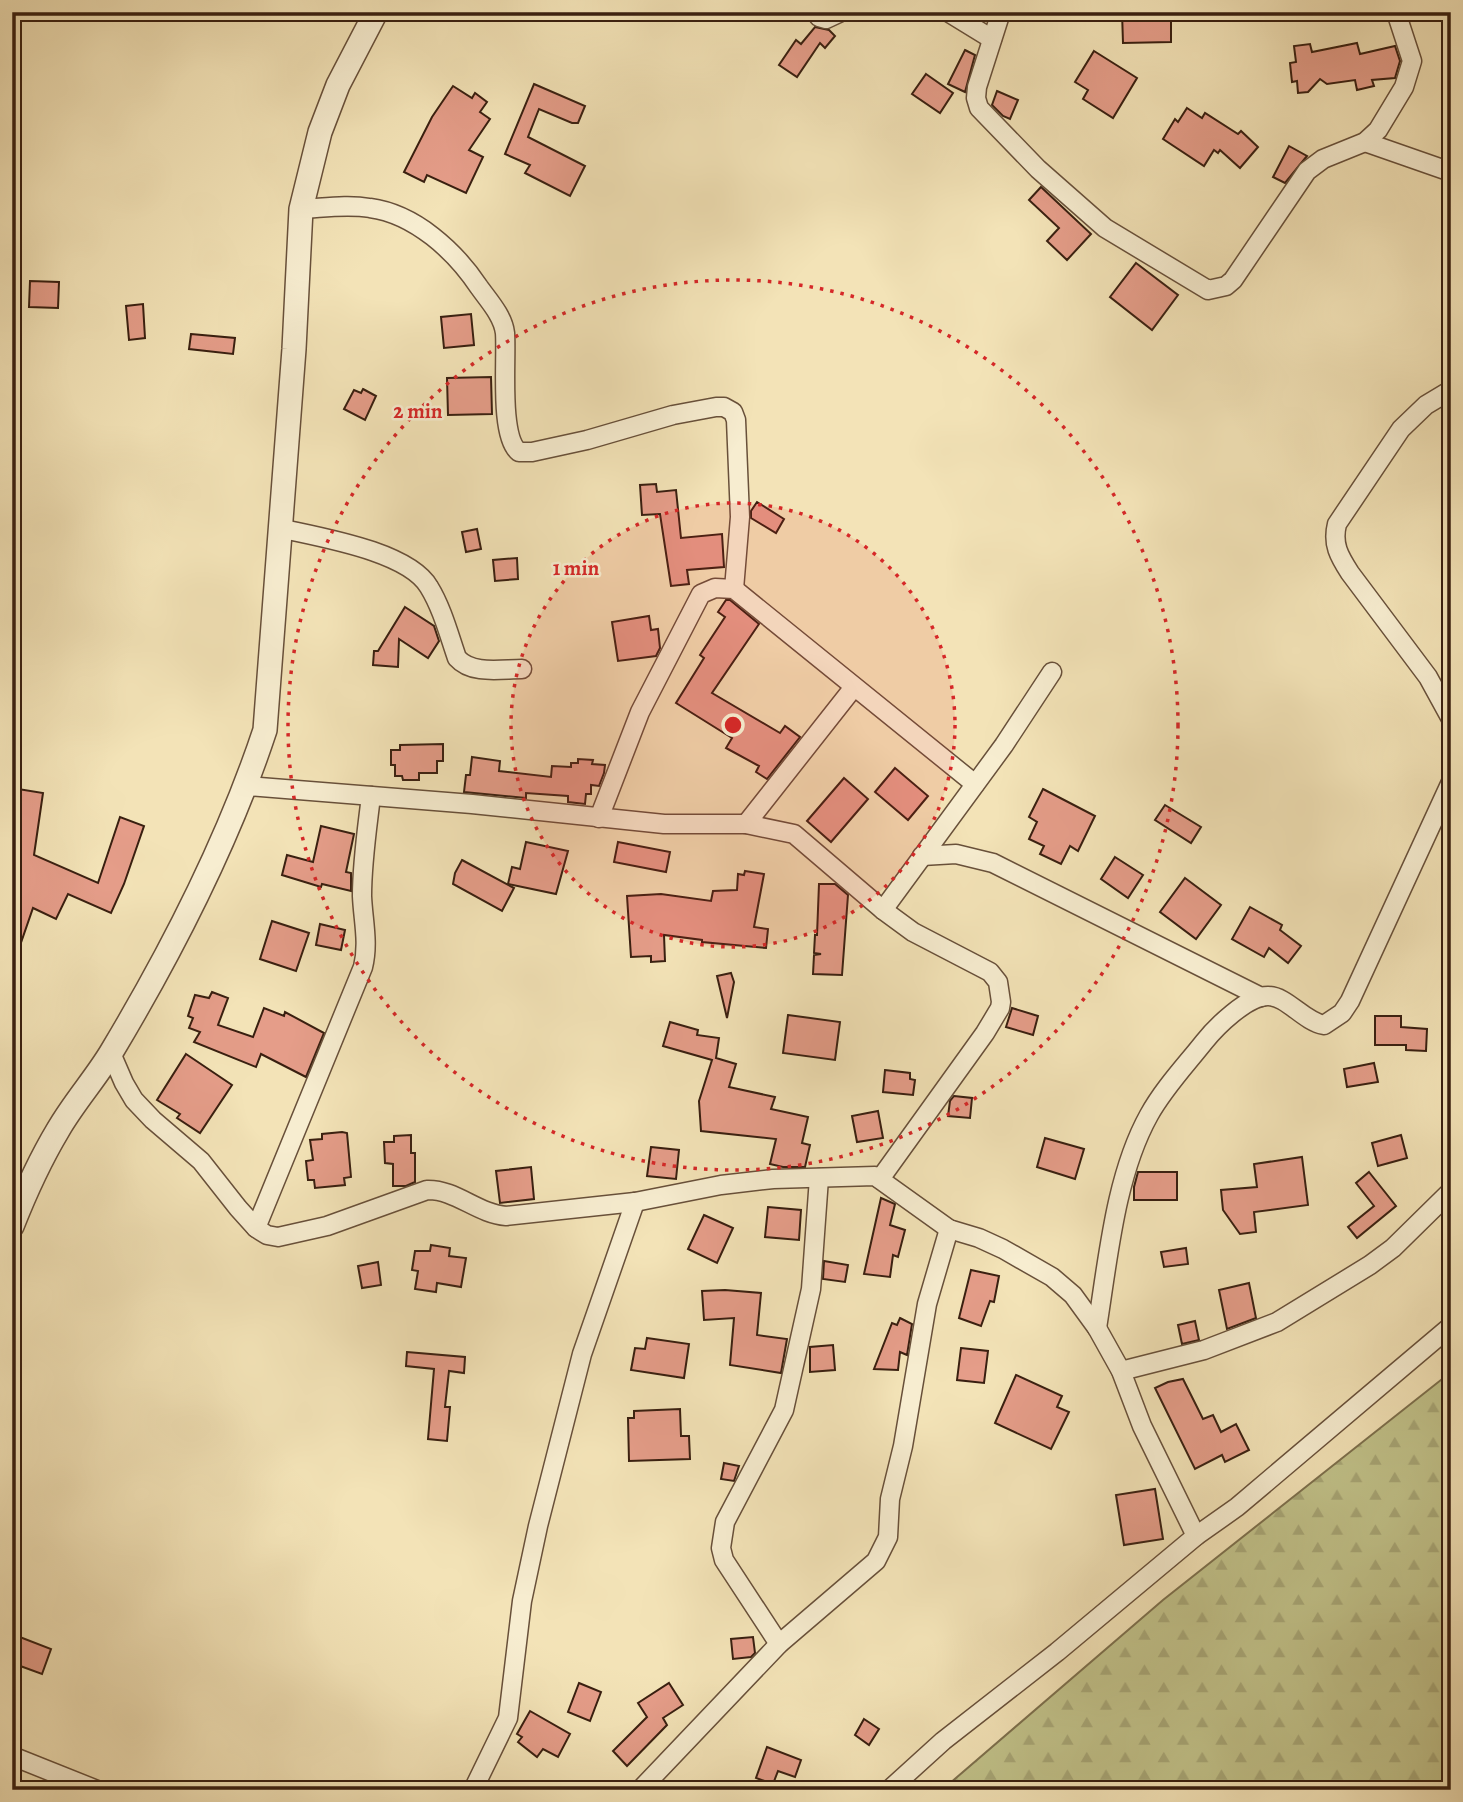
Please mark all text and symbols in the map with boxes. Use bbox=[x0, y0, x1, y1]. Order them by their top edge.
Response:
text: 2 min bbox=[393, 397, 443, 425]
text: 1 min bbox=[553, 554, 600, 582]
centre of rings bbox=[721, 713, 745, 737]

